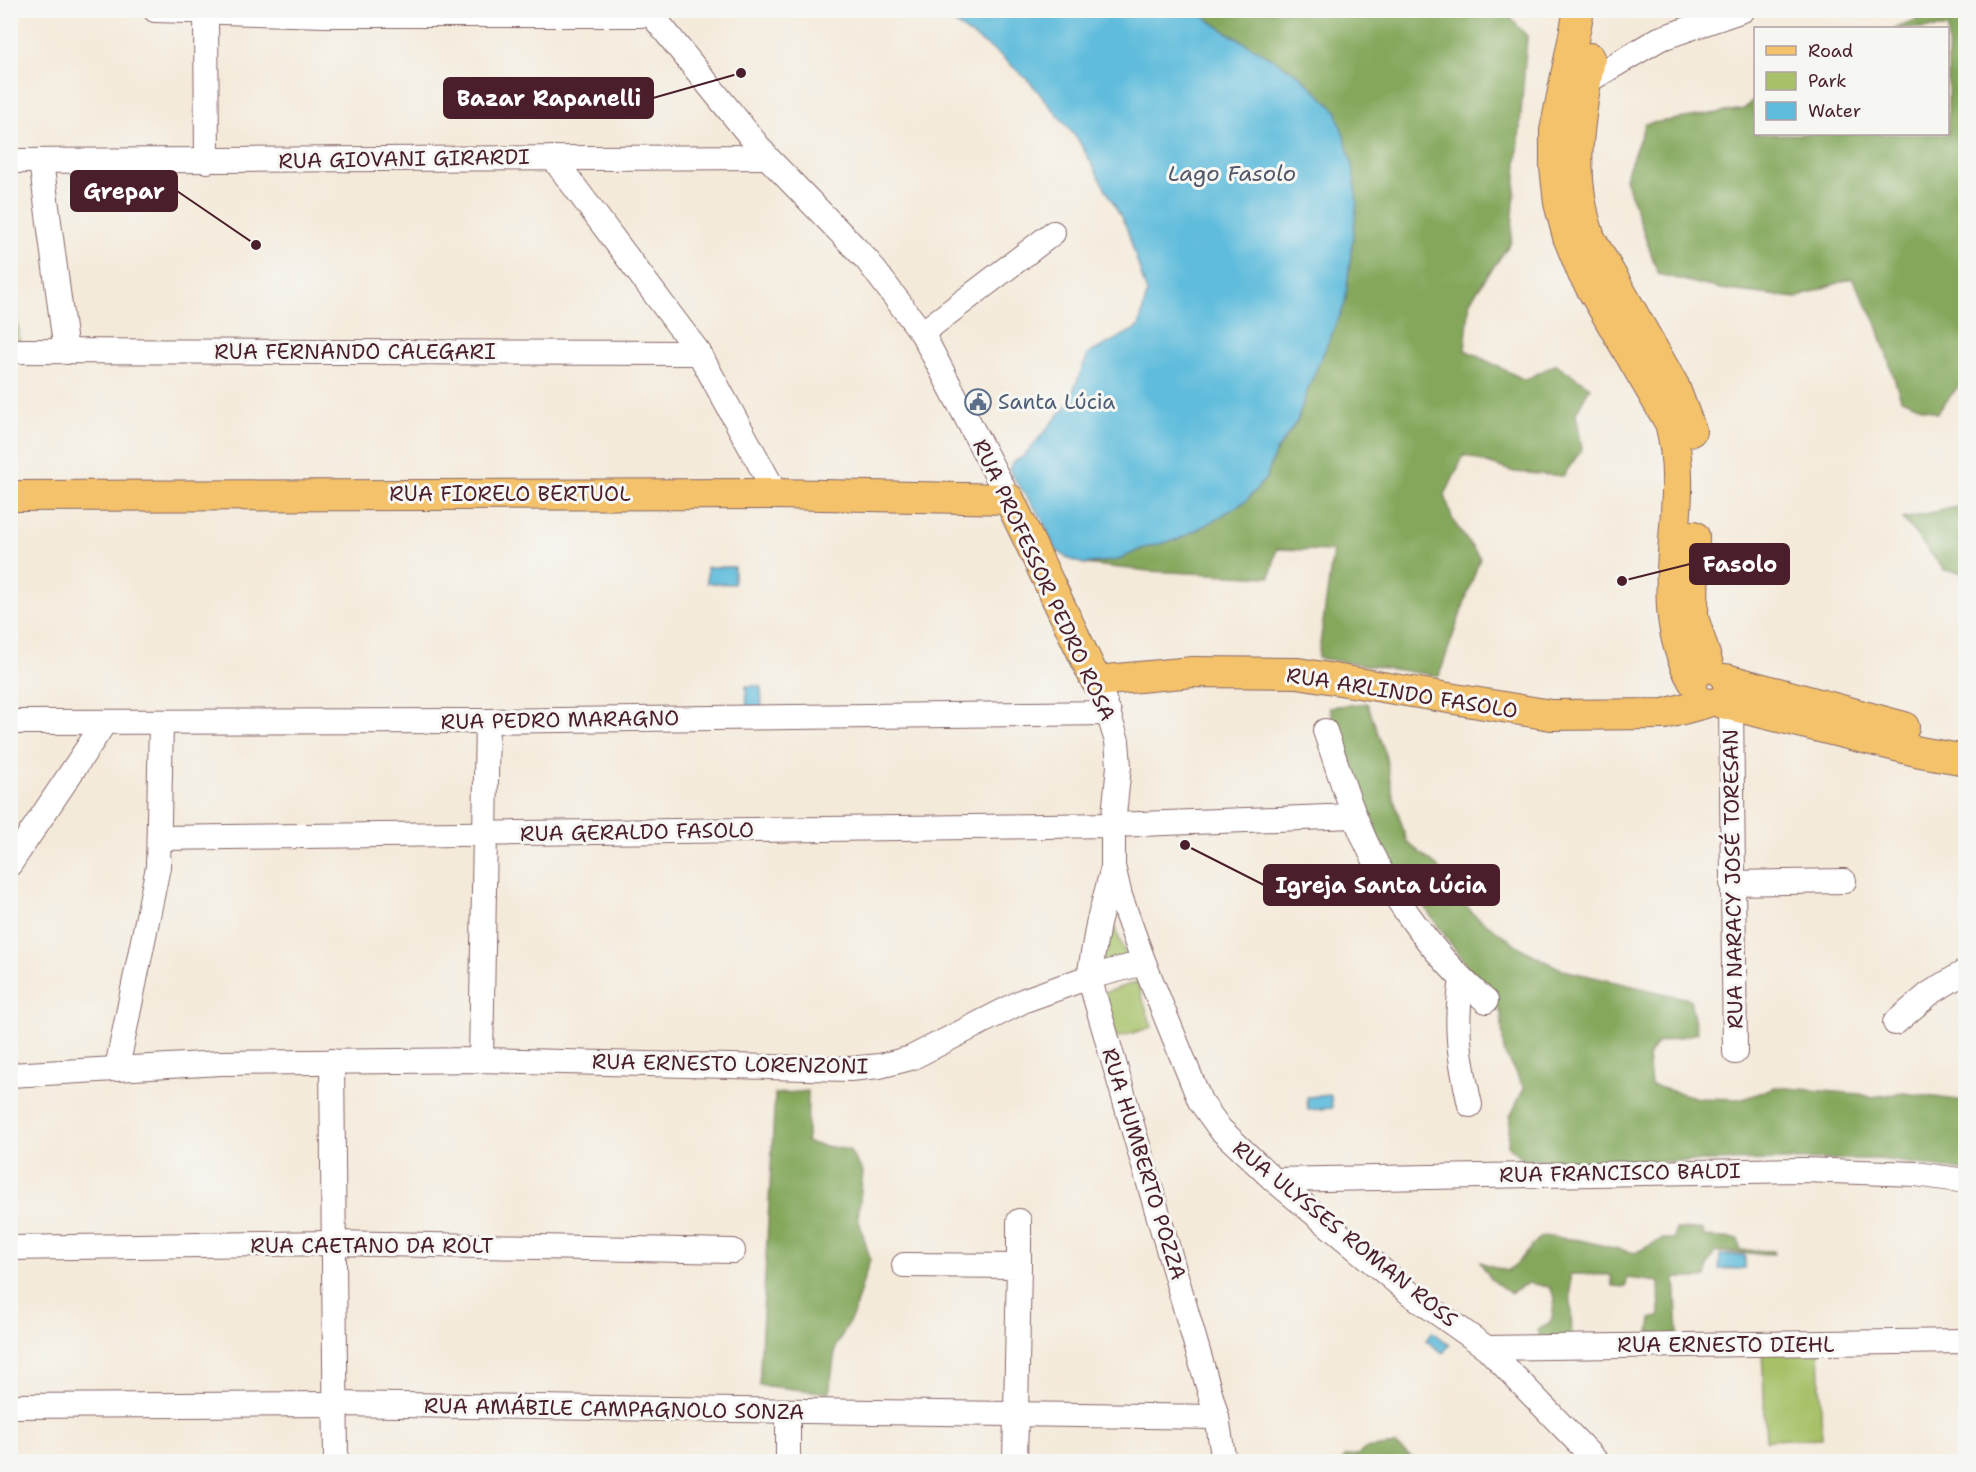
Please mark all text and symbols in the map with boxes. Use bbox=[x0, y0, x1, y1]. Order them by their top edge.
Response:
legend bbox=[1754, 27, 1949, 135]
text: Road bbox=[1808, 39, 1853, 63]
text: Park bbox=[1808, 69, 1847, 93]
callout: Bazar Rapanelli bbox=[444, 78, 653, 118]
text: Bazar Rapanelli bbox=[457, 84, 641, 113]
text: Water bbox=[1808, 99, 1861, 123]
street label: RUA GIOVANI GIRARDI bbox=[278, 143, 530, 175]
water label: Lago Fasolo bbox=[1168, 159, 1296, 188]
callout: Grepar bbox=[71, 171, 177, 211]
text: Grepar bbox=[83, 177, 165, 206]
street label: RUA FERNANDO CALEGARI bbox=[214, 338, 496, 366]
public building icon: Santa Lúcia bbox=[963, 387, 993, 417]
place label: Santa Lúcia bbox=[998, 388, 1115, 416]
street label: RUA PROFESSOR PEDRO ROSA bbox=[966, 435, 1122, 725]
street label: RUA FIORELO BERTUOL bbox=[389, 480, 631, 508]
callout: Fasolo bbox=[1690, 544, 1789, 584]
text: Fasolo bbox=[1703, 550, 1777, 579]
street label: RUA ARLINDO FASOLO bbox=[1284, 661, 1520, 725]
street label: RUA PEDRO MARAGNO bbox=[440, 704, 680, 736]
street label: RUA NARACY JOSÉ TORESAN bbox=[1715, 729, 1750, 1029]
street label: RUA GERALDO FASOLO bbox=[520, 816, 754, 848]
callout: Igreja Santa Lúcia bbox=[1264, 865, 1499, 905]
text: Igreja Santa Lúcia bbox=[1275, 871, 1487, 900]
street label: RUA HUMBERTO POZZA bbox=[1095, 1045, 1193, 1283]
street label: RUA ERNESTO LORENZONI bbox=[592, 1048, 868, 1080]
street label: RUA ULYSSES ROMAN ROSS bbox=[1227, 1135, 1463, 1333]
street label: RUA FRANCISCO BALDI bbox=[1499, 1157, 1741, 1189]
street label: RUA CAETANO DA ROLT bbox=[250, 1232, 494, 1260]
street label: RUA ERNESTO DIEHL bbox=[1617, 1331, 1835, 1359]
street label: RUA AMÁBILE CAMPAGNOLO SONZA bbox=[424, 1391, 804, 1426]

